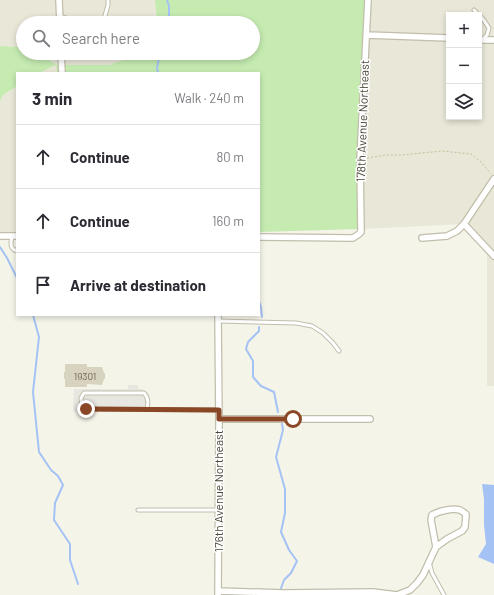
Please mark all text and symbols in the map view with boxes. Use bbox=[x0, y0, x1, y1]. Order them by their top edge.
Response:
map controls bbox=[446, 12, 482, 120]
button: + bbox=[446, 12, 482, 48]
search box bbox=[16, 16, 260, 60]
icon: search bbox=[30, 27, 52, 49]
text: Search here bbox=[62, 29, 140, 47]
button: − bbox=[446, 48, 482, 84]
street label: 178th Avenue Northeast bbox=[353, 60, 371, 182]
button: layers bbox=[446, 84, 482, 120]
text: 3 min bbox=[32, 88, 72, 108]
text: Walk · 240 m bbox=[174, 90, 244, 106]
icon: ahead bbox=[32, 146, 54, 168]
text: Continue bbox=[70, 148, 130, 166]
text: 80 m bbox=[217, 149, 244, 165]
icon: ahead bbox=[32, 210, 54, 232]
text: Continue bbox=[70, 212, 130, 230]
text: 160 m bbox=[212, 213, 244, 229]
icon: arrive bbox=[32, 274, 54, 296]
text: Arrive at destination bbox=[70, 276, 206, 294]
house number: 19301 bbox=[74, 370, 96, 382]
route end bbox=[77, 400, 95, 418]
route start bbox=[284, 410, 302, 428]
street label: 176th Avenue Northeast bbox=[211, 430, 225, 552]

